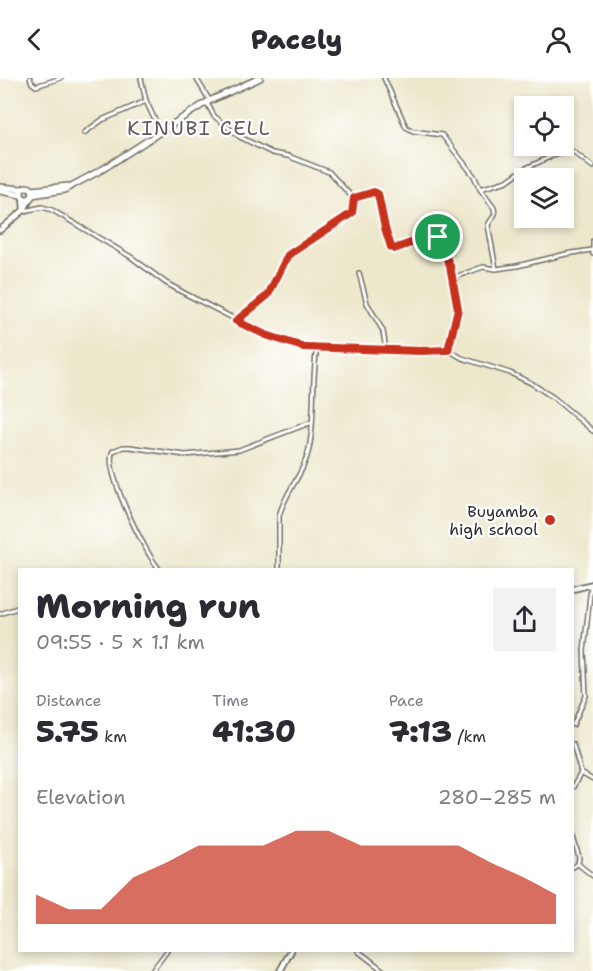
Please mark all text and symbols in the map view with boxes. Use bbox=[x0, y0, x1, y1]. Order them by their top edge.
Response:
text: Pacely bbox=[251, 21, 342, 58]
icon: back bbox=[18, 23, 51, 56]
icon: person bbox=[542, 23, 575, 56]
map controls bbox=[514, 96, 574, 228]
button: locate bbox=[514, 96, 574, 156]
district label: KINUBI CELL bbox=[127, 115, 271, 141]
button: layers bbox=[514, 168, 574, 228]
pin bbox=[412, 211, 463, 262]
icon: arrive bbox=[421, 220, 454, 253]
place label: Buyamba high school bbox=[449, 501, 538, 540]
marker: Buyamba high school bbox=[543, 513, 557, 527]
text: Morning run bbox=[36, 584, 260, 629]
button: share bbox=[493, 588, 556, 651]
text: 09:55 · 5 × 1.1 km bbox=[36, 629, 205, 655]
text: Distance bbox=[36, 690, 102, 711]
text: Time bbox=[212, 690, 249, 711]
text: Pace bbox=[389, 690, 424, 711]
text: 5.75 bbox=[36, 711, 99, 752]
text: 41:30 bbox=[212, 711, 296, 752]
text: 7:13 bbox=[389, 711, 452, 752]
text: km bbox=[99, 726, 127, 747]
text: /km bbox=[452, 726, 486, 747]
text: Elevation bbox=[36, 784, 126, 810]
text: 280–285 m bbox=[438, 784, 556, 810]

